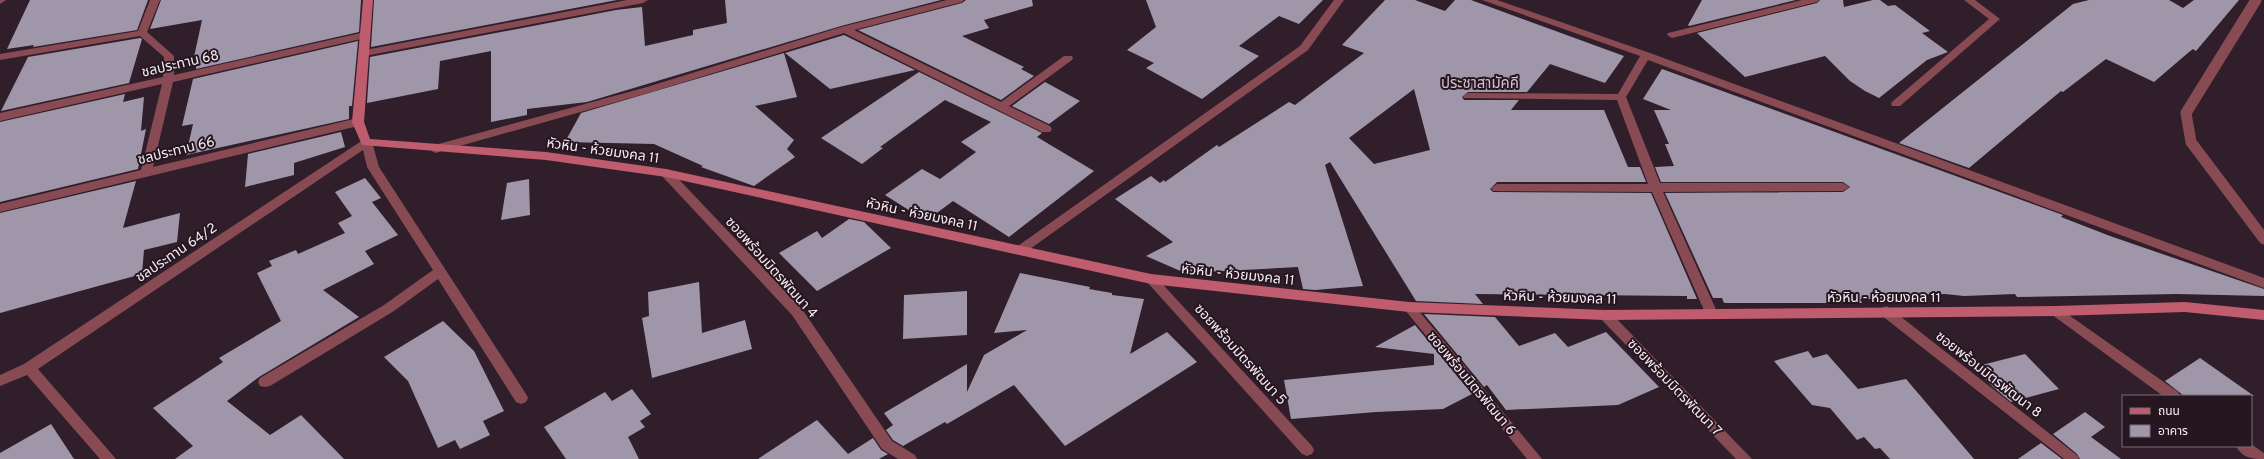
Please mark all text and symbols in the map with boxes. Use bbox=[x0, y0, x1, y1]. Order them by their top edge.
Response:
street label: ชลประทาน 68 bbox=[140, 47, 221, 82]
district label: ประชาสามัคคี bbox=[1441, 75, 1519, 94]
street label: ชลประทาน 66 bbox=[136, 134, 217, 169]
street label: หัวหิน - ห้วยมงคล 11 bbox=[545, 135, 660, 168]
street label: หัวหิน - ห้วยมงคล 11 bbox=[864, 195, 979, 236]
street label: ซอยพร้อมมิตรพัฒนา 4 bbox=[721, 214, 821, 322]
street label: ชลประทาน 64/2 bbox=[133, 220, 221, 287]
street label: หัวหิน - ห้วยมงคล 11 bbox=[1180, 261, 1295, 290]
street label: หัวหิน - ห้วยมงคล 11 bbox=[1503, 288, 1617, 309]
street label: หัวหิน - ห้วยมงคล 11 bbox=[1827, 290, 1941, 307]
street label: ซอยพร้อมมิตรพัฒนา 5 bbox=[1190, 301, 1290, 409]
street label: ซอยพร้อมมิตรพัฒนา 8 bbox=[1932, 328, 2045, 422]
street label: ซอยพร้อมมิตรพัฒนา 6 bbox=[1423, 329, 1519, 439]
street label: ซอยพร้อมมิตรพัฒนา 7 bbox=[1623, 336, 1725, 440]
legend bbox=[2122, 395, 2252, 447]
text: ถนน bbox=[2158, 404, 2180, 420]
text: อาคาร bbox=[2158, 424, 2188, 440]

